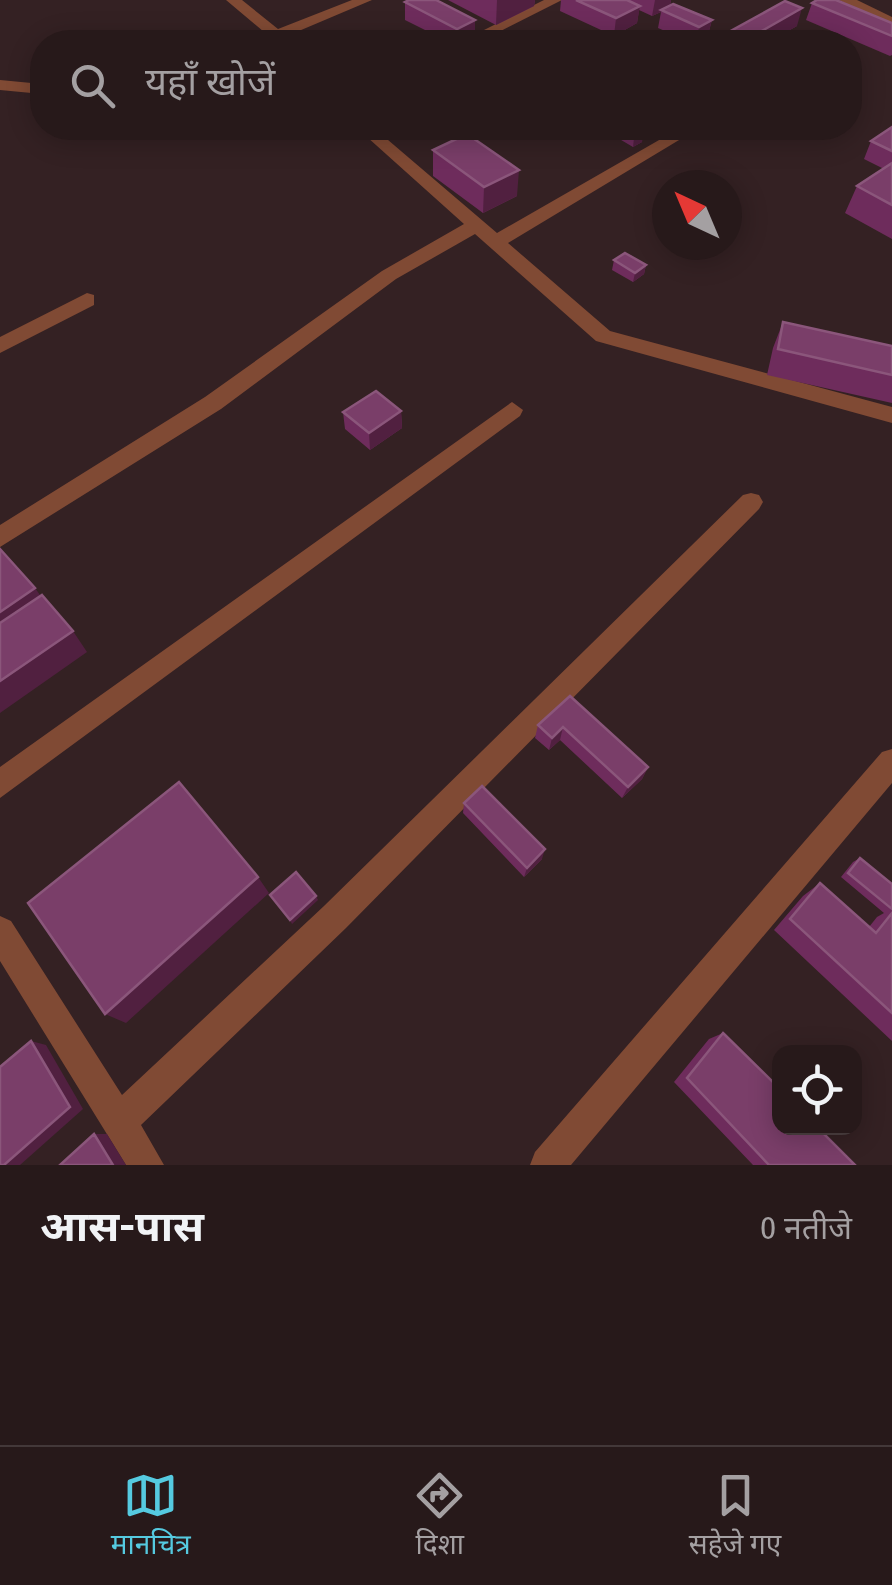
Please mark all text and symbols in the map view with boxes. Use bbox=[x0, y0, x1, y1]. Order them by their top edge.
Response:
search box bbox=[30, 30, 862, 140]
icon: search bbox=[65, 58, 120, 113]
text: यहाँ खोजें bbox=[145, 59, 275, 105]
north arrow bbox=[652, 170, 742, 260]
map controls bbox=[772, 1045, 862, 1135]
button: locate bbox=[772, 1045, 862, 1135]
text: आस-पास bbox=[40, 1202, 204, 1252]
text: 0 नतीजे bbox=[760, 1209, 852, 1247]
tab: मानचित्र bbox=[111, 1468, 191, 1565]
tab: दिशा bbox=[412, 1468, 467, 1565]
tab: सहेजे गए bbox=[689, 1468, 781, 1565]

